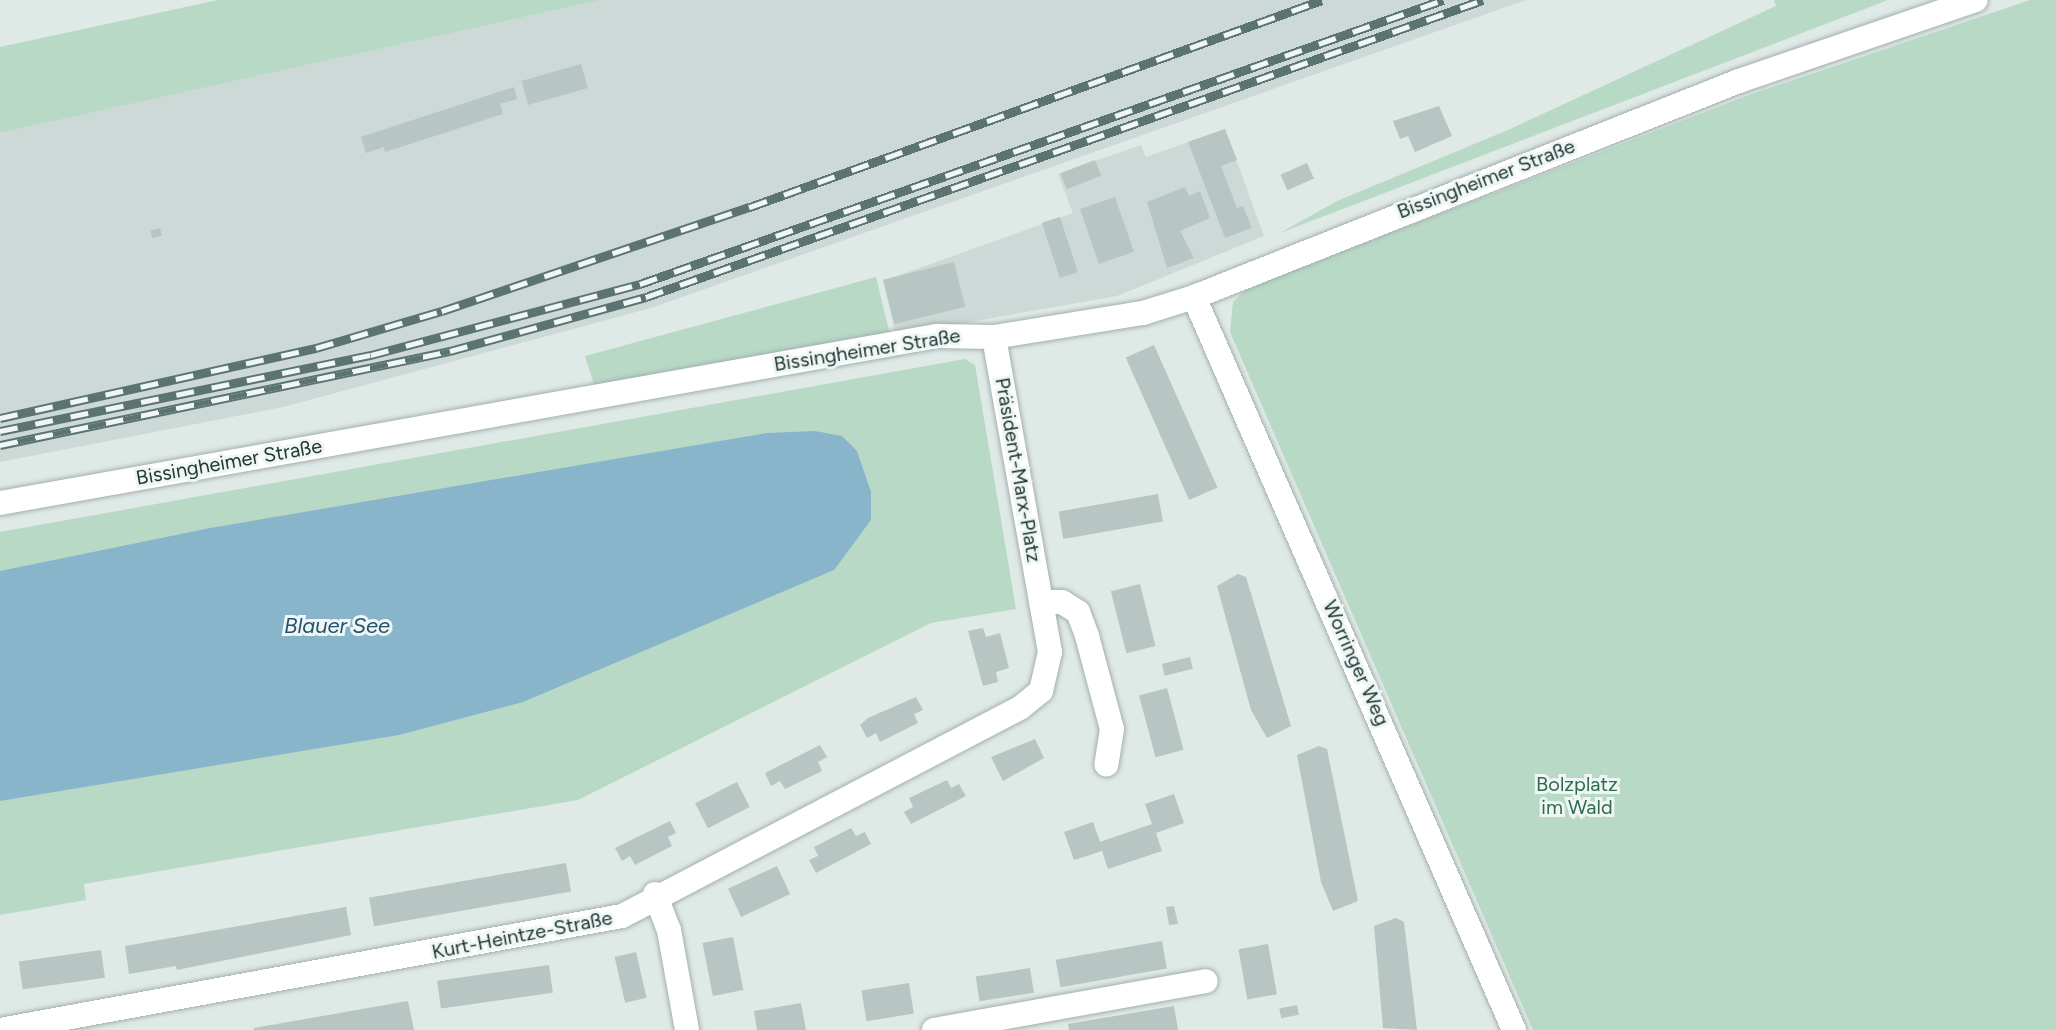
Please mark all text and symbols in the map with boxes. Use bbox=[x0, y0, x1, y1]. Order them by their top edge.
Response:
street label: Bissingheimer Straße bbox=[1394, 134, 1578, 224]
street label: Bissingheimer Straße bbox=[772, 323, 962, 377]
street label: Präsident-Marx-Platz bbox=[990, 376, 1046, 564]
street label: Bissingheimer Straße bbox=[134, 434, 324, 490]
street label: Worringer Weg bbox=[1318, 597, 1394, 729]
water label: Blauer See bbox=[284, 613, 390, 639]
park label: Bolzplatz im Wald bbox=[1536, 773, 1618, 820]
street label: Kurt-Heintze-Straße bbox=[430, 906, 614, 964]

